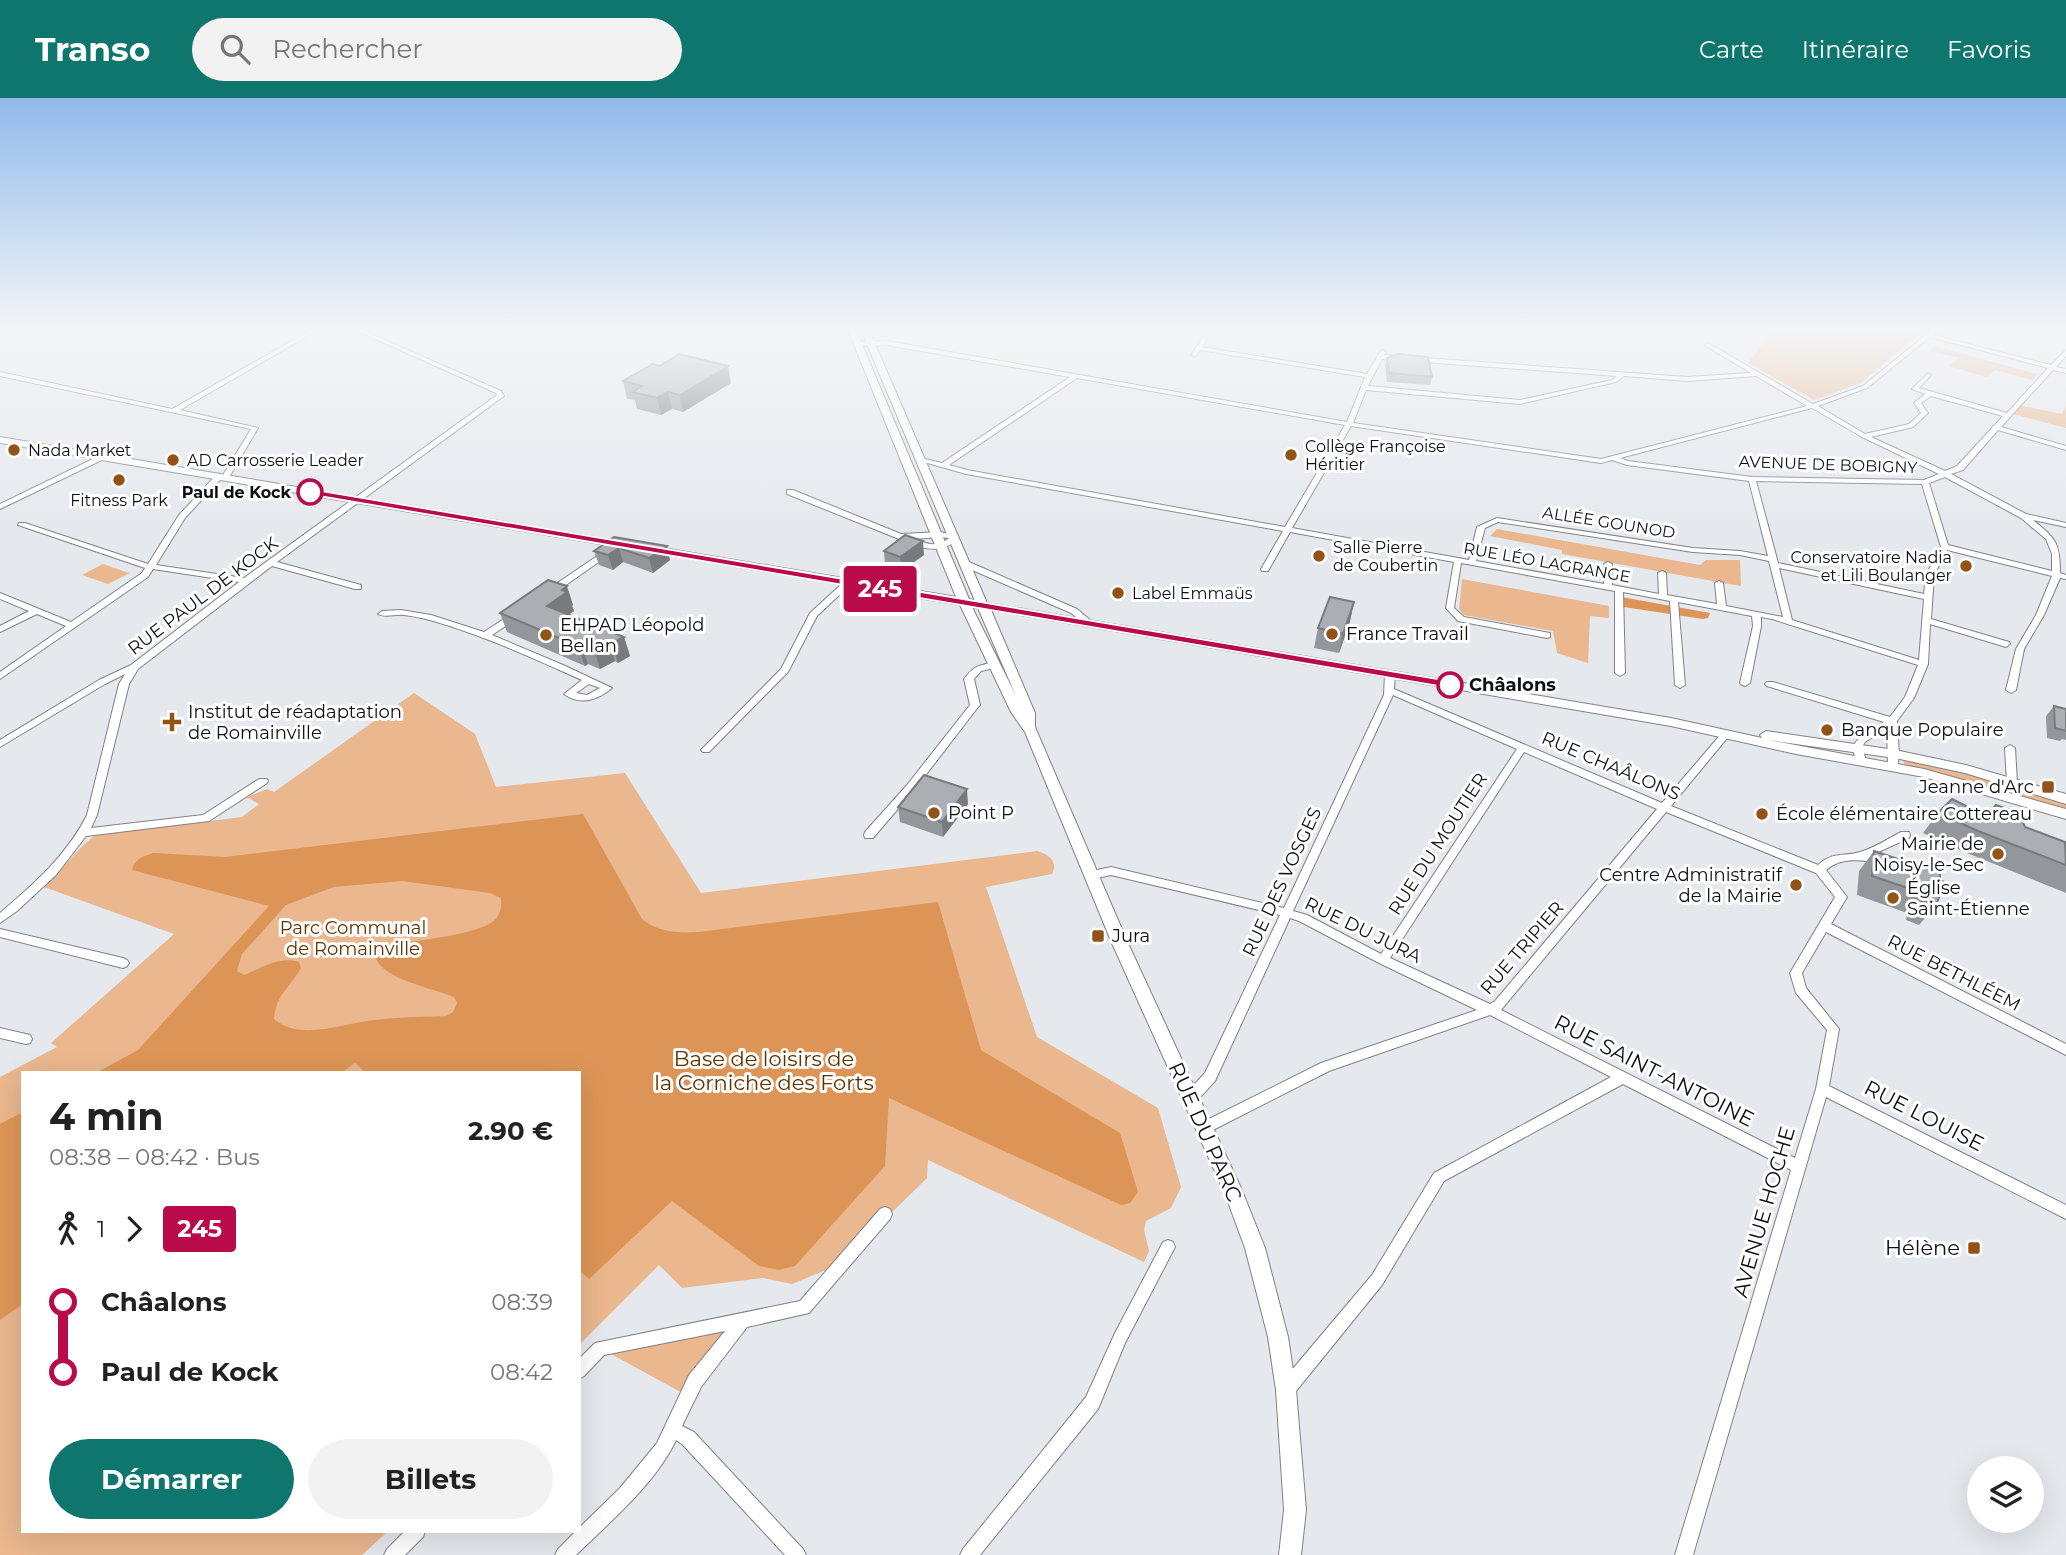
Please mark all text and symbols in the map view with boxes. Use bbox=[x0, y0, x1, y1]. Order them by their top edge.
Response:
search box bbox=[192, 18, 682, 81]
text: Transo bbox=[35, 29, 150, 69]
icon: search bbox=[216, 30, 254, 68]
text: Rechercher bbox=[272, 33, 423, 65]
text: Carte bbox=[1699, 35, 1764, 64]
text: Itinéraire bbox=[1802, 35, 1909, 64]
text: Favoris bbox=[1947, 35, 2031, 64]
place label: Collège Françoise Héritier bbox=[1305, 437, 1446, 474]
place label: Nada Market bbox=[28, 441, 132, 460]
marker: Nada Market bbox=[6, 442, 22, 458]
marker: Collège Françoise Héritier bbox=[1283, 447, 1299, 463]
place label: AD Carrosserie Leader bbox=[187, 451, 364, 470]
marker: AD Carrosserie Leader bbox=[165, 452, 181, 468]
street label: AVENUE DE BOBIGNY bbox=[1738, 452, 1919, 477]
marker: Fitness Park bbox=[111, 472, 127, 488]
marker: Paul de Kock bbox=[297, 479, 323, 505]
place label: Paul de Kock bbox=[182, 483, 292, 502]
place label: Fitness Park bbox=[70, 491, 168, 510]
street label: ALLÉE GOUNOD bbox=[1541, 503, 1677, 542]
street label: RUE PAUL DE KOCK bbox=[123, 532, 283, 660]
place label: Salle Pierre de Coubertin bbox=[1333, 538, 1438, 575]
street label: RUE LÉO LAGRANGE bbox=[1462, 538, 1632, 587]
marker: Salle Pierre de Coubertin bbox=[1311, 548, 1327, 564]
place label: Conservatoire Nadia et Lili Boulanger bbox=[1791, 548, 1952, 585]
marker: Conservatoire Nadia et Lili Boulanger bbox=[1958, 558, 1974, 574]
line badge: 245 bbox=[840, 566, 920, 612]
text: 245 bbox=[858, 574, 902, 603]
place label: Label Emmaüs bbox=[1132, 584, 1253, 603]
marker: Label Emmaüs bbox=[1110, 585, 1126, 601]
place label: EHPAD Léopold Bellan bbox=[560, 614, 704, 657]
place label: France Travail bbox=[1346, 623, 1469, 645]
marker: France Travail bbox=[1324, 626, 1340, 642]
marker: EHPAD Léopold Bellan bbox=[538, 627, 554, 643]
marker: Châalons bbox=[1437, 672, 1463, 698]
place label: Châalons bbox=[1469, 674, 1556, 696]
place label: Institut de réadaptation de Romainville bbox=[188, 701, 402, 744]
marker: Institut de réadaptation de Romainville bbox=[162, 712, 182, 732]
place label: Banque Populaire bbox=[1841, 719, 2004, 741]
marker: Banque Populaire bbox=[1819, 722, 1835, 738]
street label: RUE CHAÂLONS bbox=[1538, 727, 1684, 805]
street label: RUE DU MOUTIER bbox=[1384, 769, 1492, 919]
place label: Jeanne d'Arc bbox=[1918, 776, 2034, 798]
marker: Jeanne d'Arc bbox=[2040, 779, 2056, 795]
place label: Point P bbox=[948, 802, 1014, 824]
place label: École élémentaire Cottereau bbox=[1776, 803, 2032, 825]
street label: RUE DES VOSGES bbox=[1238, 804, 1326, 960]
marker: Point P bbox=[926, 805, 942, 821]
marker: École élémentaire Cottereau bbox=[1754, 806, 1770, 822]
place label: Mairie de Noisy-le-Sec bbox=[1874, 833, 1984, 876]
marker: Mairie de Noisy-le-Sec bbox=[1990, 846, 2006, 862]
place label: Centre Administratif de la Mairie bbox=[1599, 864, 1783, 907]
marker: Centre Administratif de la Mairie bbox=[1788, 877, 1804, 893]
place label: Église Saint-Étienne bbox=[1907, 877, 2030, 920]
marker: Église Saint-Étienne bbox=[1885, 890, 1901, 906]
street label: RUE DU JURA bbox=[1301, 892, 1425, 968]
street label: RUE TRIPIER bbox=[1476, 897, 1568, 999]
park label: Parc Communal de Romainville bbox=[280, 917, 426, 960]
place label: Jura bbox=[1111, 925, 1150, 947]
marker: Jura bbox=[1090, 928, 1106, 944]
street label: RUE BETHLÉEM bbox=[1884, 930, 2024, 1016]
street label: RUE SAINT-ANTOINE bbox=[1550, 1009, 1758, 1132]
park label: Base de loisirs de la Corniche des Forts bbox=[654, 1046, 874, 1095]
street label: RUE DU PARC bbox=[1164, 1058, 1247, 1206]
street label: RUE LOUISE bbox=[1860, 1075, 1988, 1156]
text: 4 min bbox=[49, 1093, 164, 1140]
text: 2.90 € bbox=[468, 1115, 553, 1147]
street label: AVENUE HOCHE bbox=[1727, 1124, 1800, 1300]
text: 08:38 – 08:42 · Bus bbox=[49, 1143, 260, 1171]
icon: walk bbox=[49, 1210, 87, 1248]
icon: forward bbox=[115, 1210, 153, 1248]
text: 245 bbox=[177, 1214, 222, 1243]
text: 1 bbox=[97, 1215, 105, 1243]
place label: Hélène bbox=[1885, 1235, 1960, 1260]
marker: Hélène bbox=[1966, 1240, 1982, 1256]
text: Châalons bbox=[101, 1286, 227, 1318]
text: 08:39 bbox=[491, 1288, 553, 1316]
text: Paul de Kock bbox=[101, 1356, 279, 1388]
text: 08:42 bbox=[490, 1358, 553, 1386]
button: Démarrer bbox=[49, 1439, 294, 1519]
button: Billets bbox=[308, 1439, 553, 1519]
map controls bbox=[1967, 1456, 2044, 1533]
button: layers bbox=[1967, 1456, 2044, 1533]

